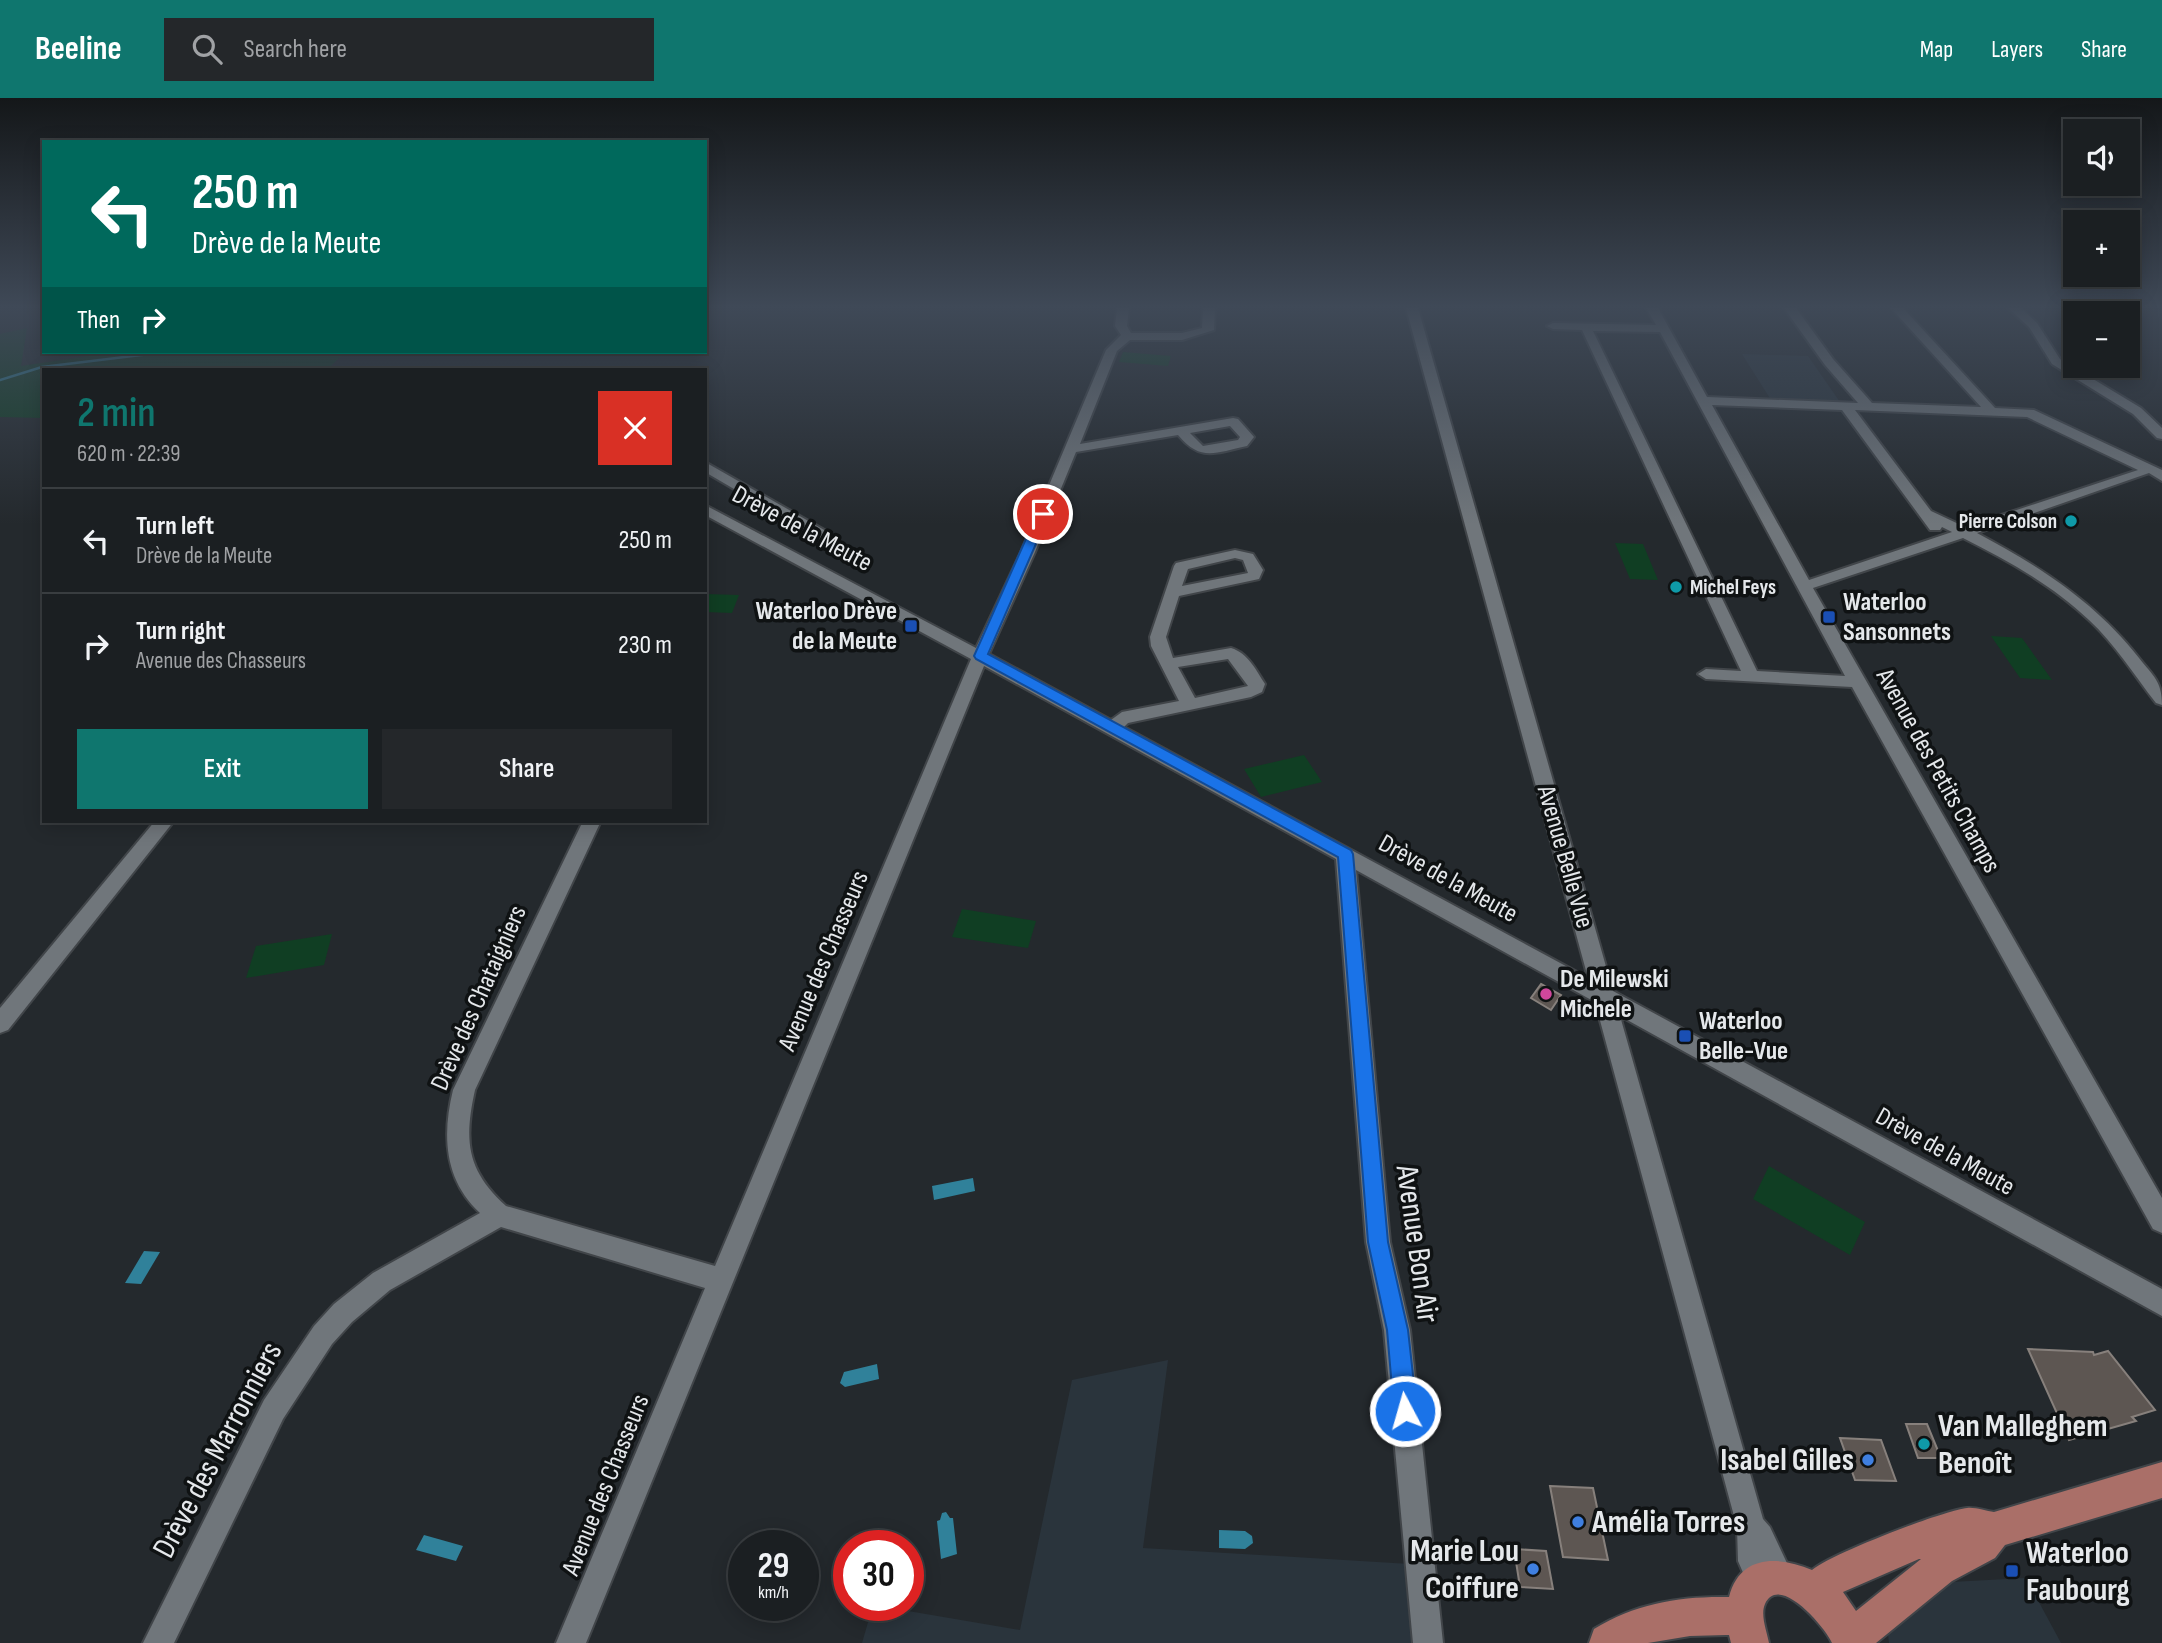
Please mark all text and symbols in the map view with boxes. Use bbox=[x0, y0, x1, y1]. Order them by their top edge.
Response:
search box bbox=[164, 18, 654, 81]
text: Beeline bbox=[35, 29, 122, 69]
icon: search bbox=[188, 30, 226, 68]
text: Search here bbox=[244, 34, 347, 65]
text: Map bbox=[1920, 35, 1953, 64]
text: Layers bbox=[1991, 35, 2043, 64]
text: Share bbox=[2081, 35, 2127, 64]
map controls bbox=[2063, 119, 2140, 378]
button: sound bbox=[2063, 119, 2140, 196]
text: 250 m bbox=[192, 164, 298, 223]
icon: left bbox=[77, 168, 168, 259]
button: + bbox=[2063, 210, 2140, 287]
text: Drève de la Meute bbox=[192, 224, 381, 263]
icon: right bbox=[134, 301, 172, 339]
button: − bbox=[2063, 301, 2140, 378]
text: Then bbox=[77, 305, 120, 336]
text: 2 min bbox=[77, 388, 156, 439]
button: close bbox=[598, 391, 672, 465]
text: 620 m · 22:39 bbox=[77, 440, 180, 468]
street label: Drève de la Meute bbox=[727, 479, 877, 579]
pin bbox=[1013, 484, 1073, 544]
icon: arrive bbox=[1024, 495, 1062, 533]
place label: Pierre Colson bbox=[1959, 509, 2057, 534]
text: Turn left bbox=[136, 511, 214, 542]
marker: Pierre Colson bbox=[2063, 513, 2079, 529]
icon: left bbox=[77, 522, 115, 560]
text: 250 m bbox=[618, 525, 672, 556]
text: Drève de la Meute bbox=[136, 542, 272, 570]
place label: Michel Feys bbox=[1690, 575, 1776, 600]
marker: Michel Feys bbox=[1668, 579, 1684, 595]
place label: Waterloo Sansonnets bbox=[1843, 587, 1951, 648]
place label: Waterloo Drève de la Meute bbox=[755, 596, 897, 657]
marker: Waterloo Sansonnets bbox=[1821, 609, 1837, 625]
text: Turn right bbox=[136, 616, 225, 647]
marker: Waterloo Drève de la Meute bbox=[903, 618, 919, 634]
icon: right bbox=[77, 627, 115, 665]
text: 230 m bbox=[618, 630, 672, 661]
text: Avenue des Chasseurs bbox=[136, 647, 306, 675]
street label: Avenue des Petits Champs bbox=[1869, 663, 2007, 878]
button: Exit bbox=[77, 729, 368, 809]
button: Share bbox=[382, 729, 672, 809]
street label: Avenue Belle Vue bbox=[1530, 781, 1600, 932]
street label: Drève de la Meute bbox=[1373, 828, 1523, 930]
street label: Avenue des Chasseurs bbox=[772, 866, 876, 1056]
street label: Drève des Chataigniers bbox=[424, 901, 534, 1095]
place label: De Milewski Michele bbox=[1560, 964, 1669, 1025]
marker: De Milewski Michele bbox=[1538, 986, 1554, 1002]
place label: Waterloo Belle-Vue bbox=[1699, 1006, 1788, 1067]
marker: Waterloo Belle-Vue bbox=[1677, 1028, 1693, 1044]
street label: Drève de la Meute bbox=[1870, 1101, 2020, 1203]
street label: Avenue Bon Air bbox=[1387, 1162, 1447, 1325]
street label: Drève des Marronniers bbox=[145, 1335, 291, 1565]
position arrow bbox=[1368, 1374, 1442, 1448]
street label: Avenue des Chasseurs bbox=[555, 1390, 656, 1581]
place label: Van Malleghem Benoît bbox=[1938, 1407, 2107, 1483]
marker: Van Malleghem Benoît bbox=[1916, 1436, 1932, 1452]
place label: Isabel Gilles bbox=[1720, 1441, 1854, 1480]
marker: Isabel Gilles bbox=[1860, 1452, 1876, 1468]
place label: Amélia Torres bbox=[1591, 1503, 1745, 1542]
marker: Amélia Torres bbox=[1570, 1514, 1586, 1530]
speed limit sign: 30 bbox=[833, 1530, 924, 1621]
place label: Marie Lou Coiffure bbox=[1410, 1532, 1519, 1608]
place label: Waterloo Faubourg bbox=[2026, 1534, 2130, 1610]
text: 29 bbox=[758, 1545, 789, 1588]
marker: Marie Lou Coiffure bbox=[1525, 1561, 1541, 1577]
marker: Waterloo Faubourg bbox=[2004, 1563, 2020, 1579]
text: km/h bbox=[758, 1582, 789, 1603]

